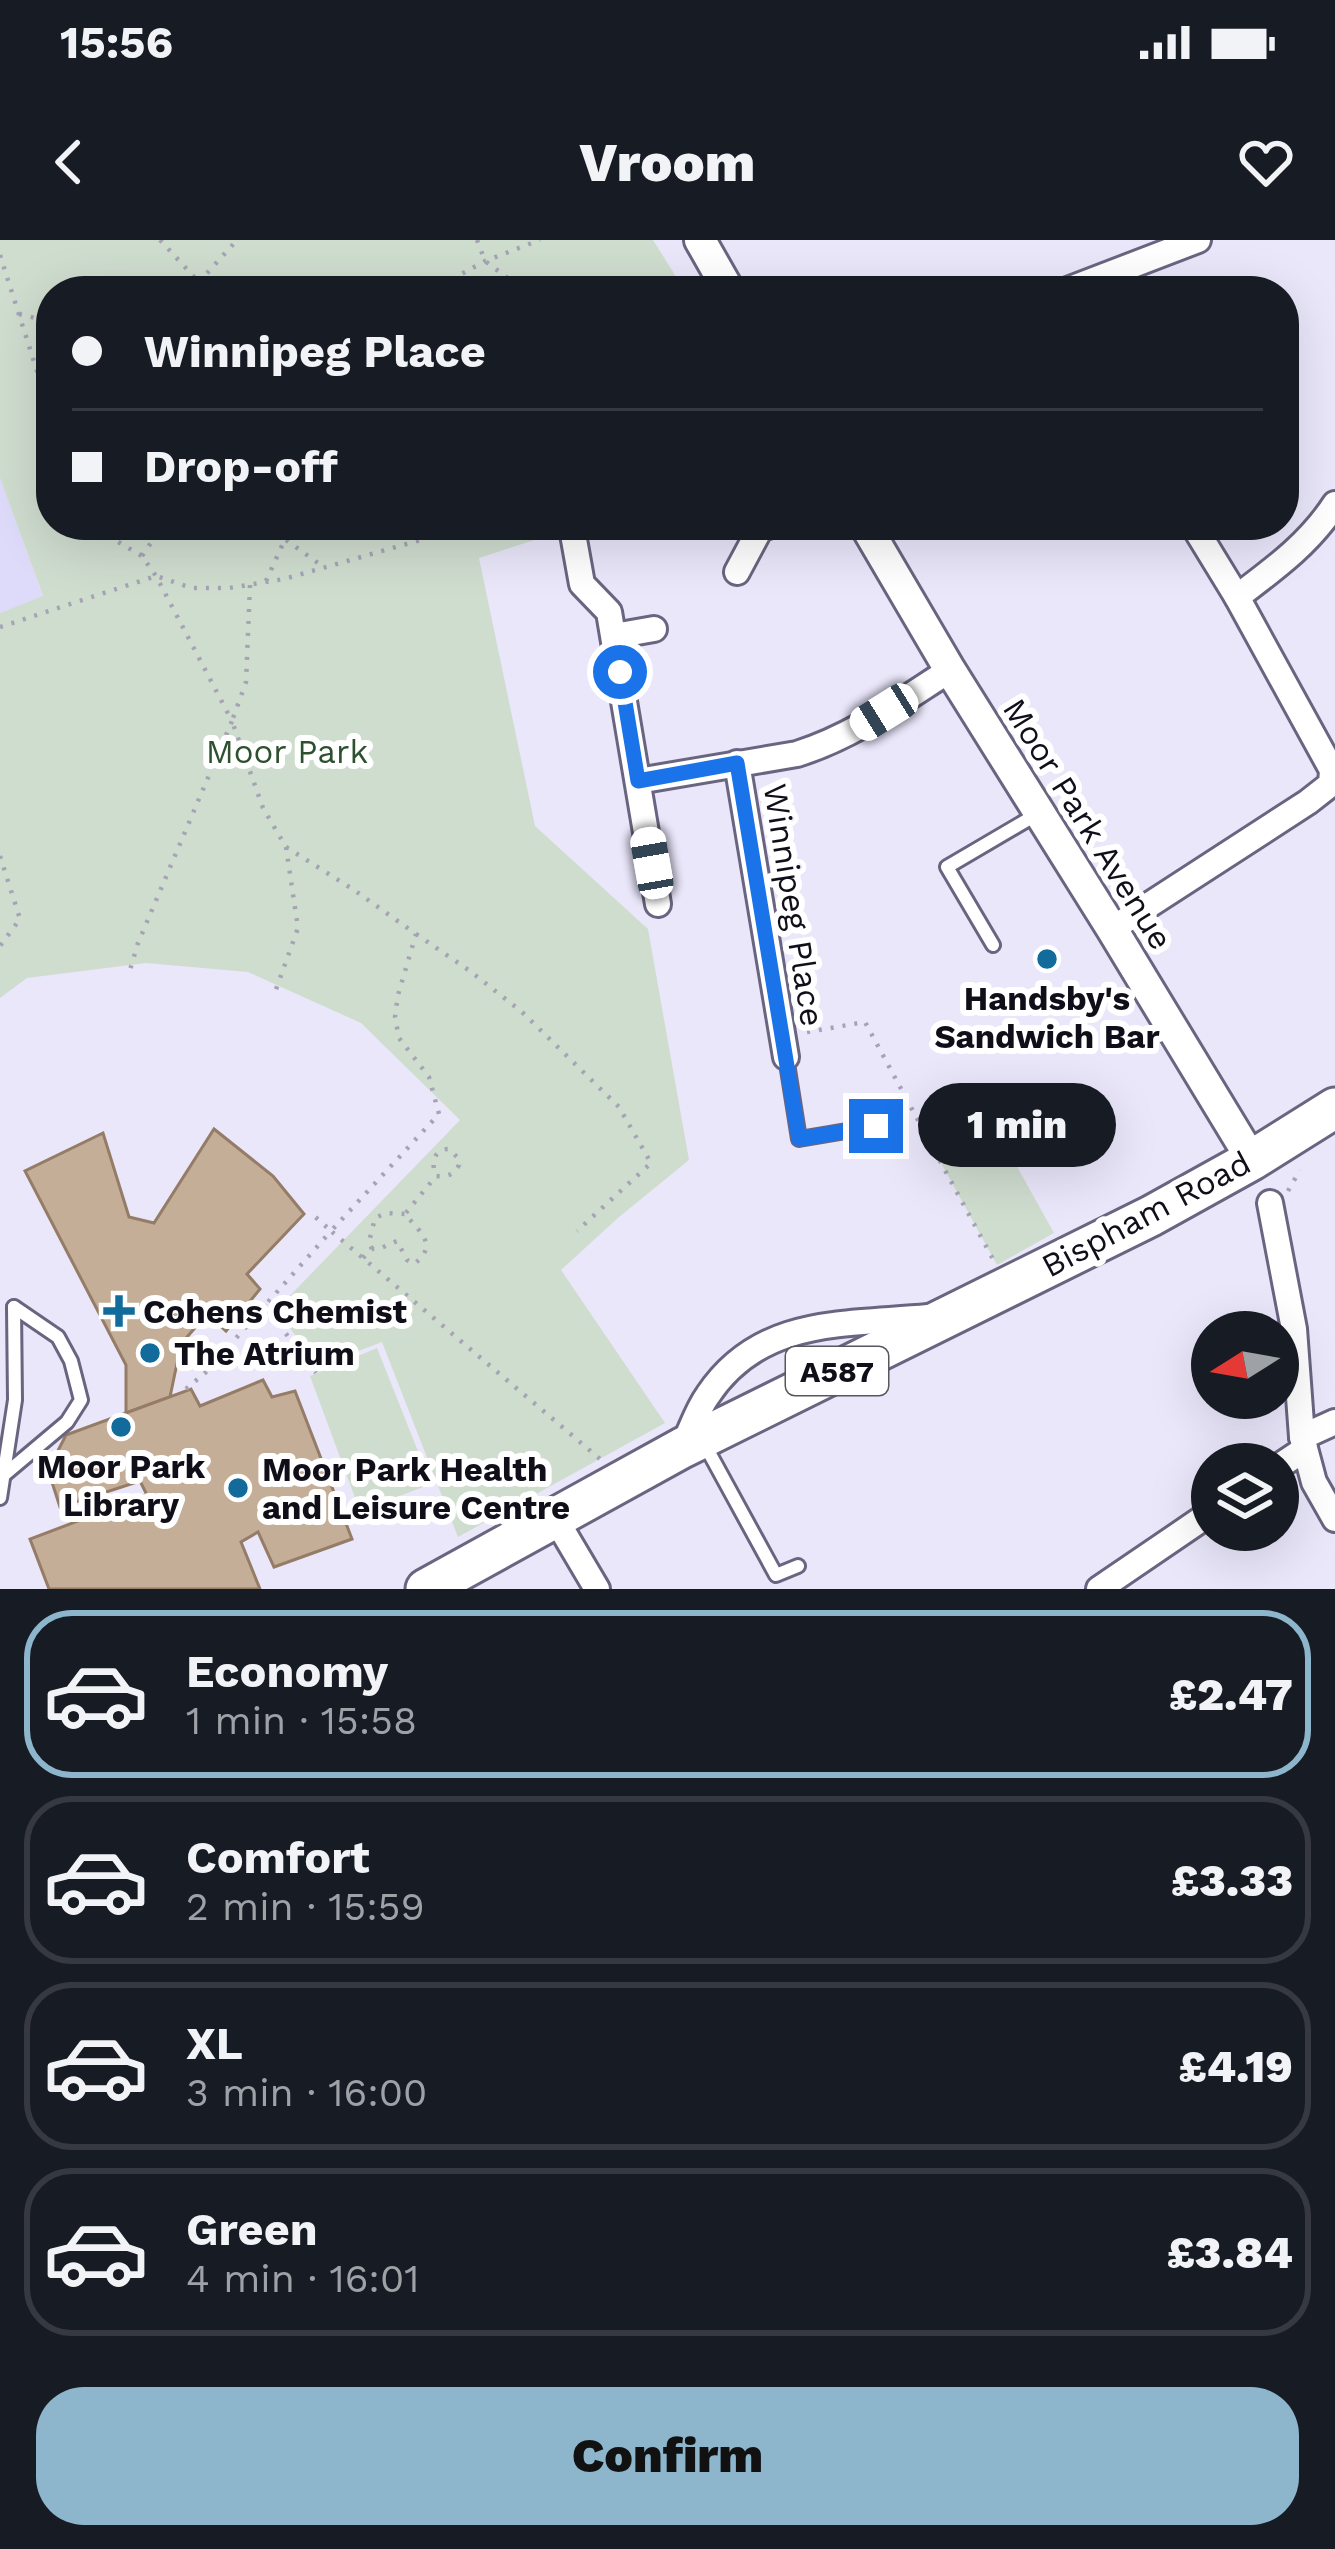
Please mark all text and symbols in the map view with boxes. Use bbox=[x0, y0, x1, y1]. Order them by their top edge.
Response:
text: 15:56 bbox=[60, 16, 173, 69]
icon: back bbox=[36, 129, 102, 195]
icon: heart bbox=[1233, 129, 1299, 195]
text: Vroom bbox=[580, 131, 755, 194]
text: Winnipeg Place bbox=[144, 325, 486, 378]
text: Drop-off bbox=[144, 440, 338, 493]
route start bbox=[593, 645, 647, 699]
car bbox=[844, 678, 924, 746]
street label: Moor Park Avenue bbox=[995, 691, 1181, 957]
park label: Moor Park bbox=[206, 732, 368, 771]
street label: Winnipeg Place bbox=[756, 781, 832, 1029]
car bbox=[628, 824, 676, 902]
marker: Handsby's Sandwich Bar bbox=[1034, 946, 1060, 972]
place label: Handsby's Sandwich Bar bbox=[934, 979, 1160, 1056]
callout: 1 min bbox=[918, 1084, 1116, 1168]
route end bbox=[849, 1099, 903, 1153]
text: 1 min bbox=[967, 1102, 1067, 1147]
street label: Bispham Road bbox=[1035, 1143, 1257, 1285]
place label: Cohens Chemist bbox=[143, 1292, 408, 1331]
marker: Cohens Chemist bbox=[106, 1298, 132, 1324]
north arrow bbox=[1191, 1311, 1299, 1419]
map controls bbox=[1191, 1311, 1299, 1551]
place label: The Atrium bbox=[174, 1334, 355, 1373]
marker: The Atrium bbox=[137, 1340, 163, 1366]
road number: A587 bbox=[786, 1347, 888, 1395]
marker: Moor Park Library bbox=[108, 1414, 134, 1440]
button: layers bbox=[1191, 1443, 1299, 1551]
place label: Moor Park Library bbox=[37, 1447, 206, 1524]
place label: Moor Park Health and Leisure Centre bbox=[262, 1450, 570, 1527]
marker: Moor Park Health and Leisure Centre bbox=[225, 1475, 251, 1501]
icon: car bbox=[42, 1640, 150, 1748]
text: Economy bbox=[186, 1645, 388, 1698]
text: £2.47 bbox=[1169, 1668, 1293, 1721]
text: 1 min · 15:58 bbox=[186, 1698, 417, 1743]
icon: car bbox=[42, 1826, 150, 1934]
text: Comfort bbox=[186, 1831, 370, 1884]
text: £3.33 bbox=[1171, 1854, 1293, 1907]
text: 2 min · 15:59 bbox=[186, 1884, 425, 1929]
icon: car bbox=[42, 2012, 150, 2120]
text: XL bbox=[186, 2017, 243, 2070]
text: £4.19 bbox=[1178, 2040, 1293, 2093]
text: 3 min · 16:00 bbox=[186, 2070, 427, 2115]
icon: car bbox=[42, 2198, 150, 2306]
text: Green bbox=[186, 2203, 318, 2256]
text: £3.84 bbox=[1167, 2226, 1293, 2279]
text: 4 min · 16:01 bbox=[186, 2256, 419, 2301]
button: Confirm bbox=[36, 2387, 1299, 2525]

